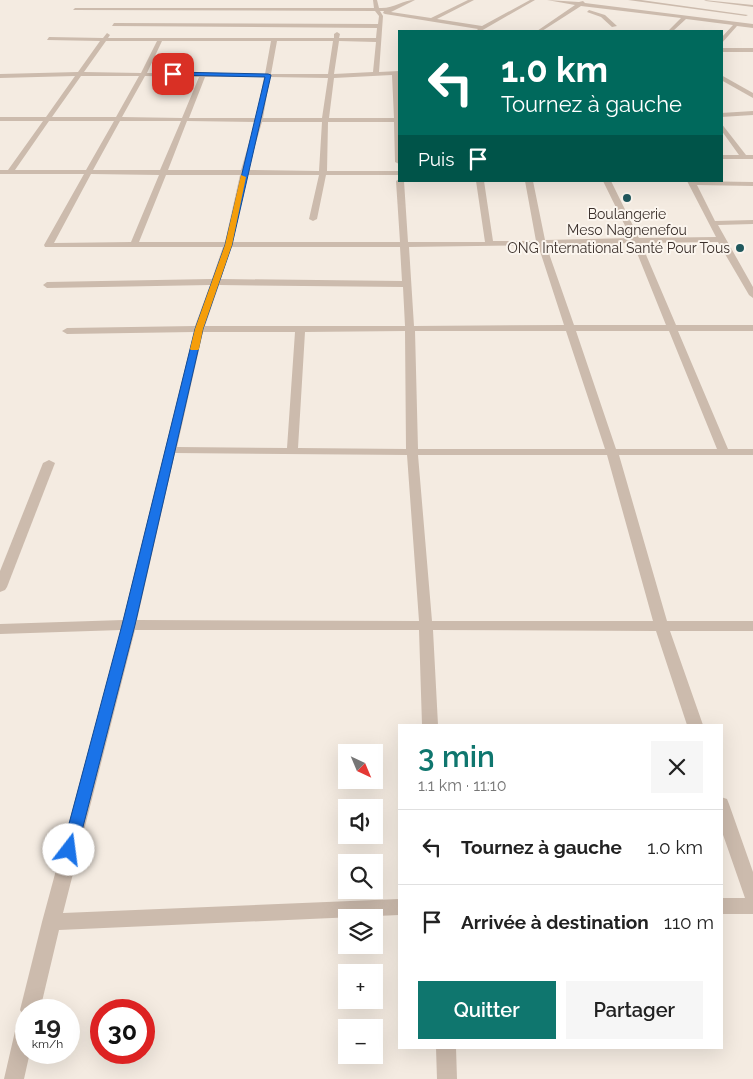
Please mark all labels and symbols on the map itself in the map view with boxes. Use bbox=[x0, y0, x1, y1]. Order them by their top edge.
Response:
pin bbox=[152, 53, 194, 95]
marker: Boulangerie Meso Nagnenefou bbox=[621, 192, 633, 204]
place label: Boulangerie Meso Nagnenefou bbox=[567, 206, 687, 238]
place label: ONG International Santé Pour Tous bbox=[507, 240, 730, 256]
marker: ONG International Santé Pour Tous bbox=[734, 242, 746, 254]
north arrow bbox=[338, 744, 382, 789]
position arrow bbox=[42, 823, 94, 875]
speed limit sign: 30 bbox=[90, 999, 155, 1064]

